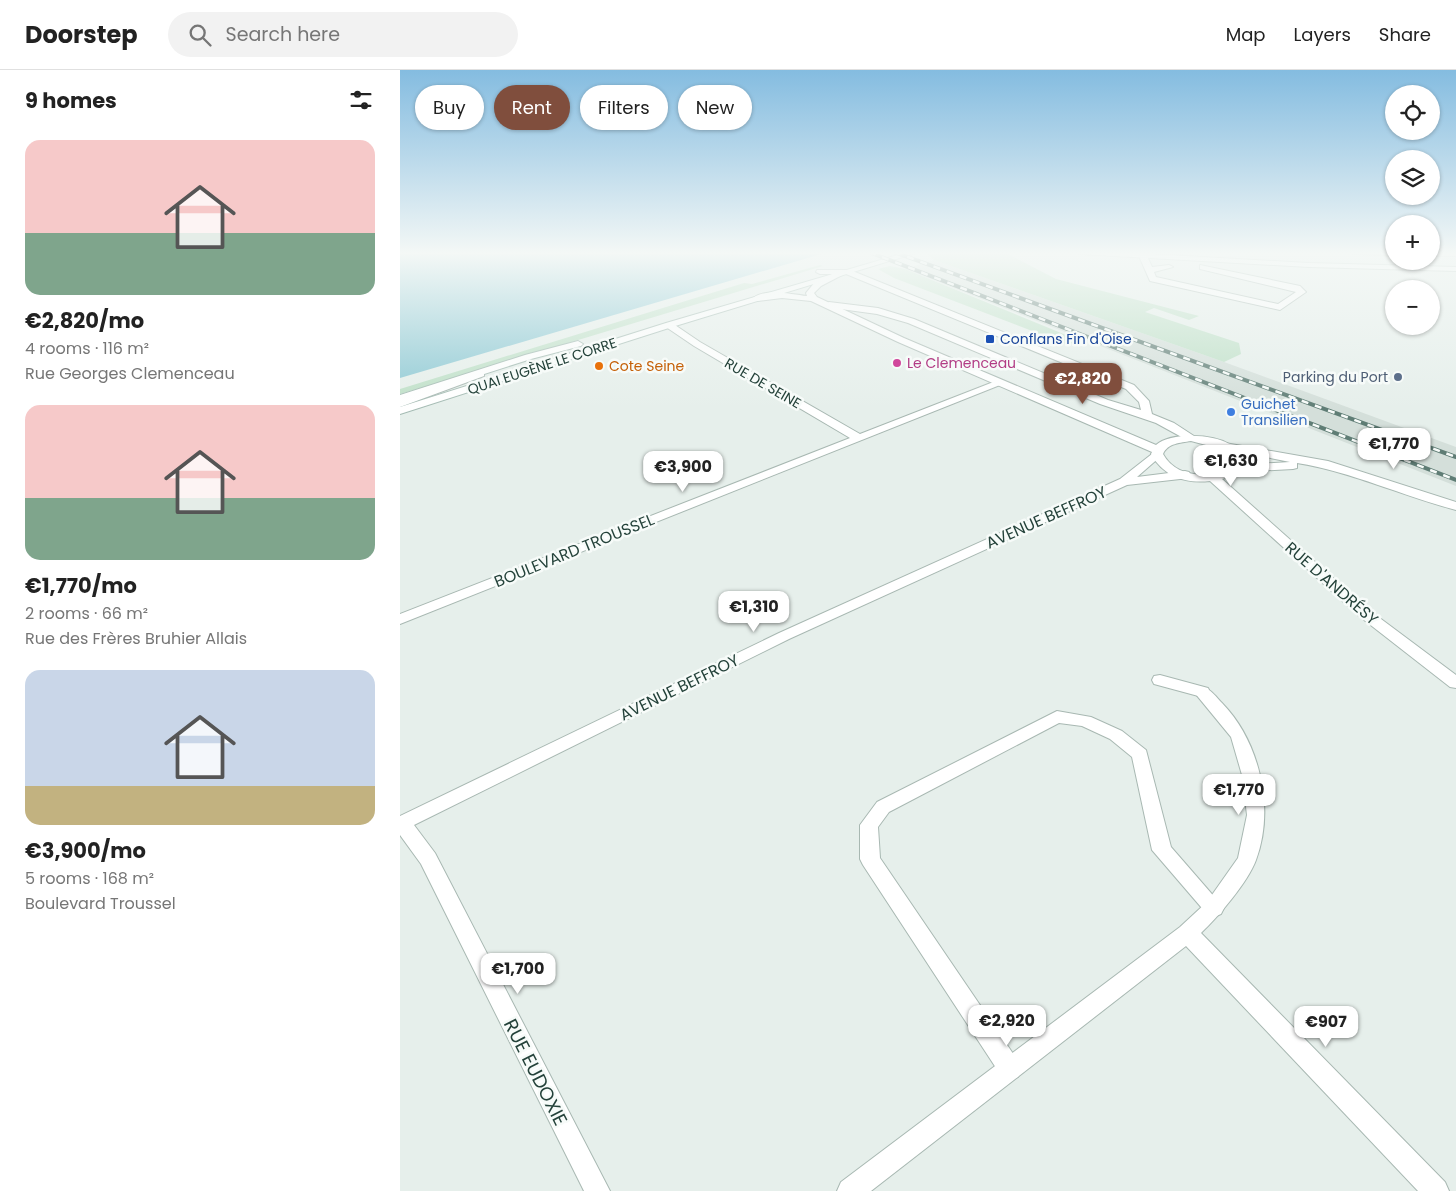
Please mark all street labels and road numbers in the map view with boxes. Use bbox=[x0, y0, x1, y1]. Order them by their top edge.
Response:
street label: QUAI EUGÈNE LE CORRE bbox=[465, 332, 619, 400]
street label: RUE DE SEINE bbox=[721, 353, 805, 413]
street label: AVENUE BEFFROY bbox=[982, 480, 1111, 554]
street label: BOULEVARD TROUSSEL bbox=[491, 508, 658, 593]
street label: RUE D'ANDRÉSY bbox=[1280, 536, 1384, 631]
street label: AVENUE BEFFROY bbox=[616, 648, 743, 726]
street label: RUE EUDOXIE bbox=[497, 1014, 574, 1130]

